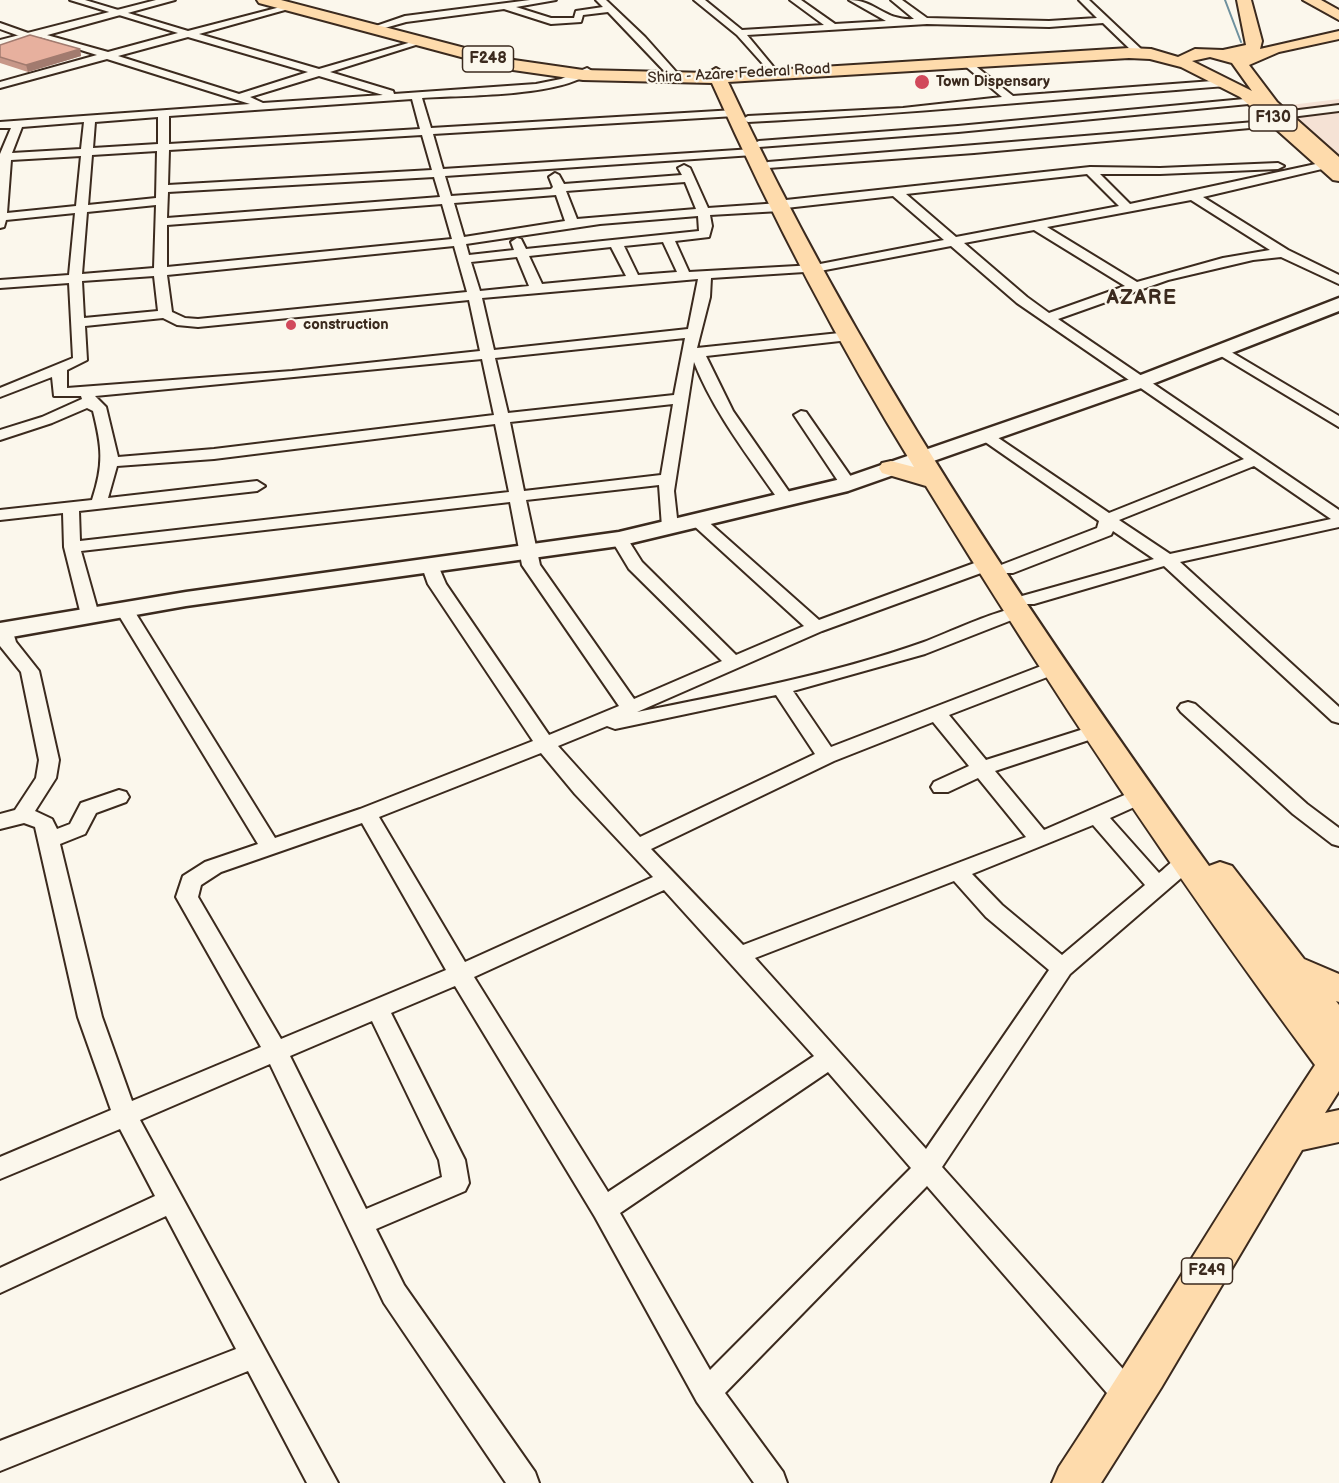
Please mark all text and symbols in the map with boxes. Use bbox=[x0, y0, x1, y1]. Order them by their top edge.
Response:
road number: F248 bbox=[462, 46, 514, 72]
street label: Shira - Azare Federal Road bbox=[647, 60, 831, 88]
marker: Town Dispensary bbox=[913, 73, 931, 91]
place label: Town Dispensary bbox=[936, 73, 1050, 91]
road number: F130 bbox=[1249, 105, 1297, 131]
district label: AZARE bbox=[1107, 287, 1177, 311]
place label: construction bbox=[303, 316, 389, 334]
marker: construction bbox=[284, 318, 298, 332]
road number: F249 bbox=[1182, 1258, 1232, 1284]

